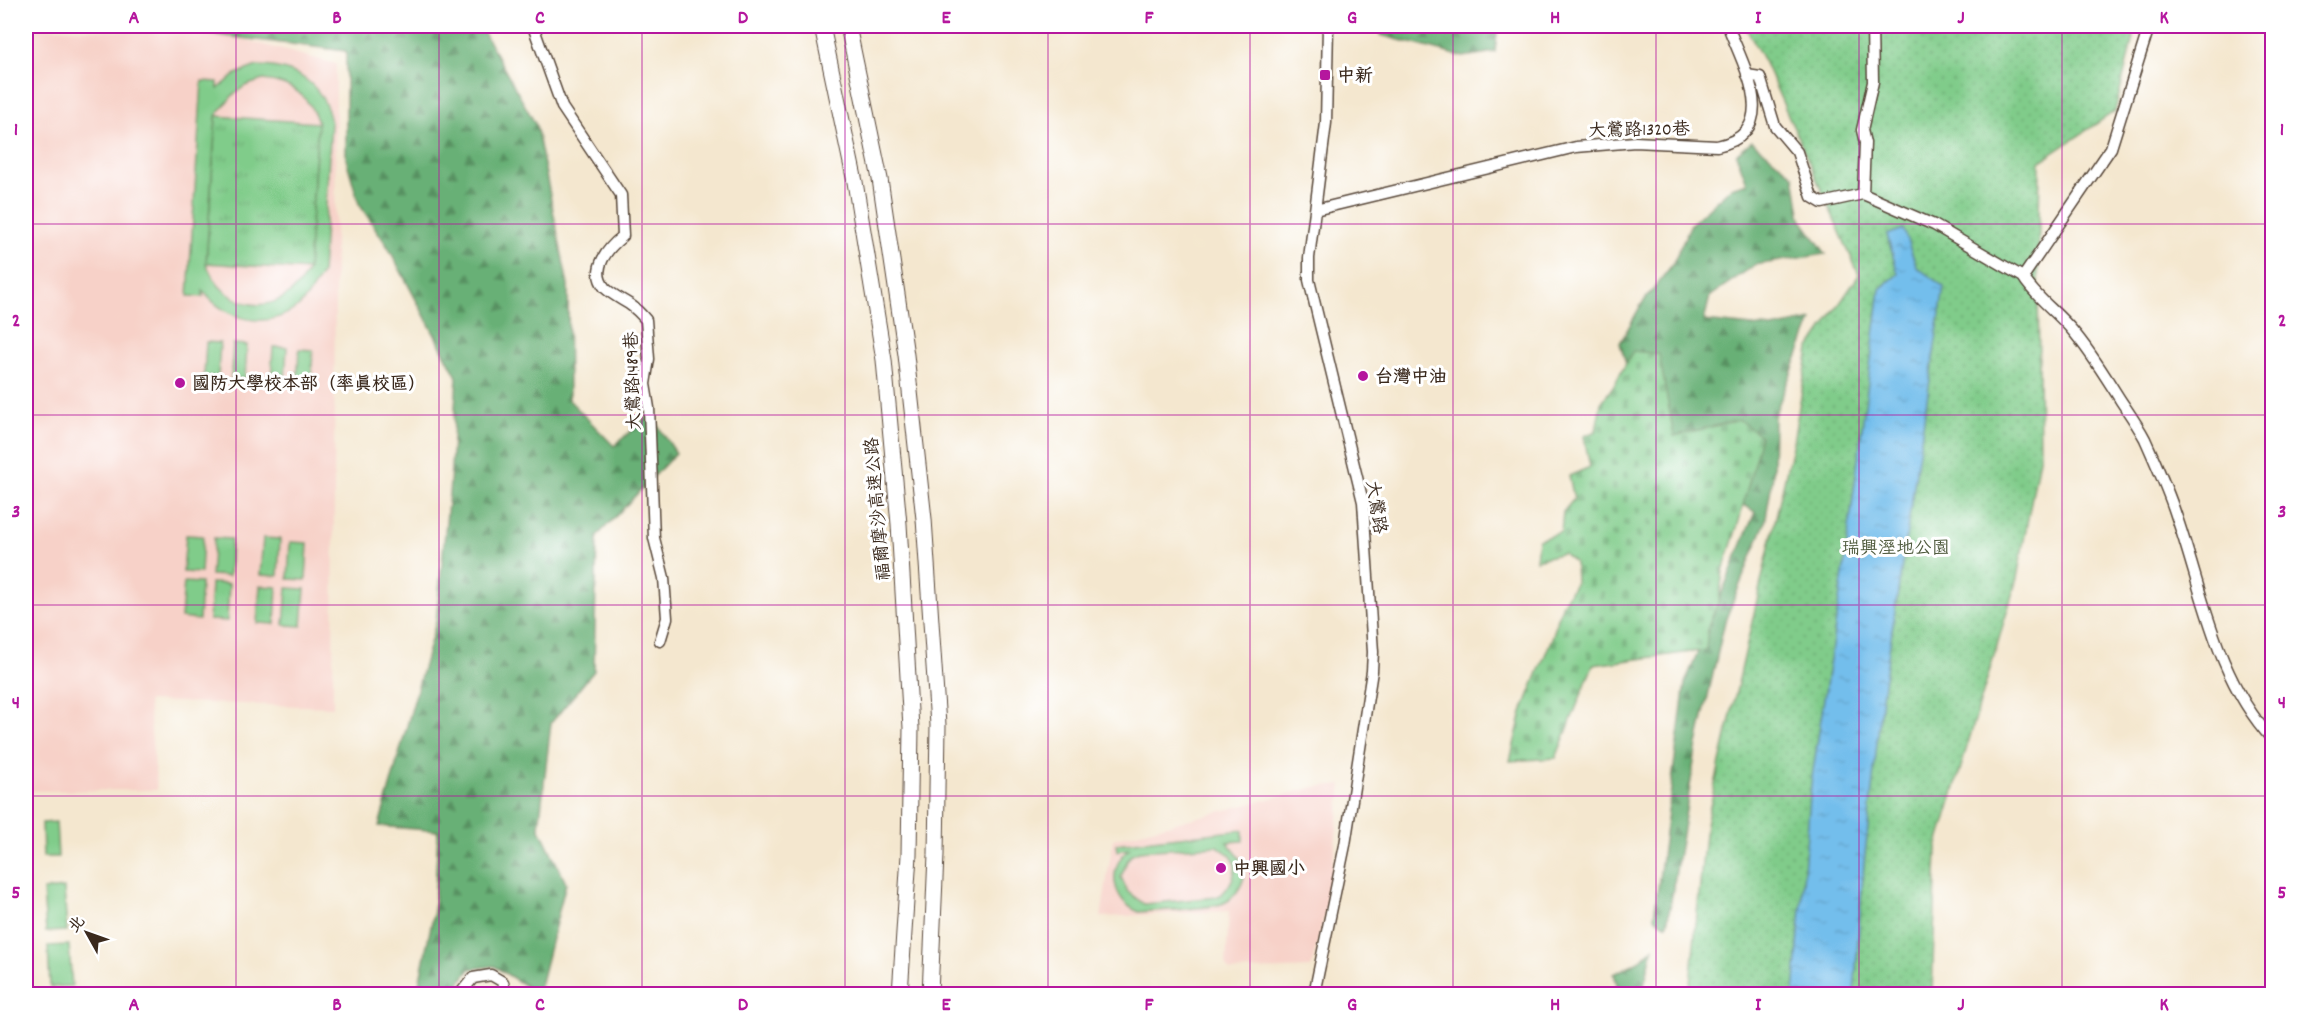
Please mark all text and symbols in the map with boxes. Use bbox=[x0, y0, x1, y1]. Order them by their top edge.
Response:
text: A bbox=[129, 5, 140, 33]
text: B bbox=[332, 5, 342, 33]
text: C bbox=[535, 5, 545, 33]
text: D bbox=[738, 5, 749, 33]
text: E bbox=[941, 5, 951, 33]
text: F bbox=[1145, 5, 1155, 33]
text: G bbox=[1347, 5, 1357, 33]
text: H bbox=[1550, 5, 1560, 33]
text: I bbox=[1755, 5, 1762, 33]
text: J bbox=[1957, 5, 1965, 33]
text: K bbox=[2159, 5, 2169, 33]
place label: 中新 bbox=[1337, 65, 1373, 90]
marker: 中新 bbox=[1318, 68, 1332, 82]
text: 1 bbox=[14, 117, 18, 145]
text: 1 bbox=[2280, 117, 2284, 145]
street label: 大鶯路1320巷 bbox=[1588, 118, 1690, 145]
text: 2 bbox=[12, 308, 20, 336]
text: 2 bbox=[2278, 308, 2286, 336]
street label: 大鶯路1489巷 bbox=[620, 331, 649, 431]
place label: 台灣中油 bbox=[1375, 366, 1447, 391]
marker: 台灣中油 bbox=[1356, 369, 1370, 383]
place label: 國防大學校本部（率真校區） bbox=[192, 373, 426, 398]
marker: 國防大學校本部（率真校區） bbox=[173, 376, 187, 390]
street label: 福爾摩沙高速公路 bbox=[861, 436, 898, 582]
street label: 大鶯路 bbox=[1358, 479, 1391, 536]
text: 3 bbox=[12, 499, 20, 527]
text: 3 bbox=[2278, 499, 2286, 527]
park label: 瑞興溼地公園 bbox=[1842, 537, 1950, 562]
text: 4 bbox=[12, 690, 20, 718]
text: 4 bbox=[2278, 690, 2286, 718]
place label: 中興國小 bbox=[1233, 858, 1305, 883]
marker: 中興國小 bbox=[1214, 861, 1228, 875]
text: 5 bbox=[11, 880, 21, 908]
text: 5 bbox=[2277, 880, 2287, 908]
north arrow bbox=[57, 903, 117, 963]
text: 北 bbox=[63, 911, 91, 938]
text: A bbox=[129, 992, 140, 1020]
text: B bbox=[332, 992, 342, 1020]
text: C bbox=[535, 992, 545, 1020]
text: D bbox=[738, 992, 749, 1020]
text: E bbox=[941, 992, 951, 1020]
text: F bbox=[1145, 992, 1155, 1020]
text: G bbox=[1347, 992, 1357, 1020]
text: H bbox=[1550, 992, 1560, 1020]
text: I bbox=[1755, 992, 1762, 1020]
text: J bbox=[1957, 992, 1965, 1020]
text: K bbox=[2159, 992, 2169, 1020]

